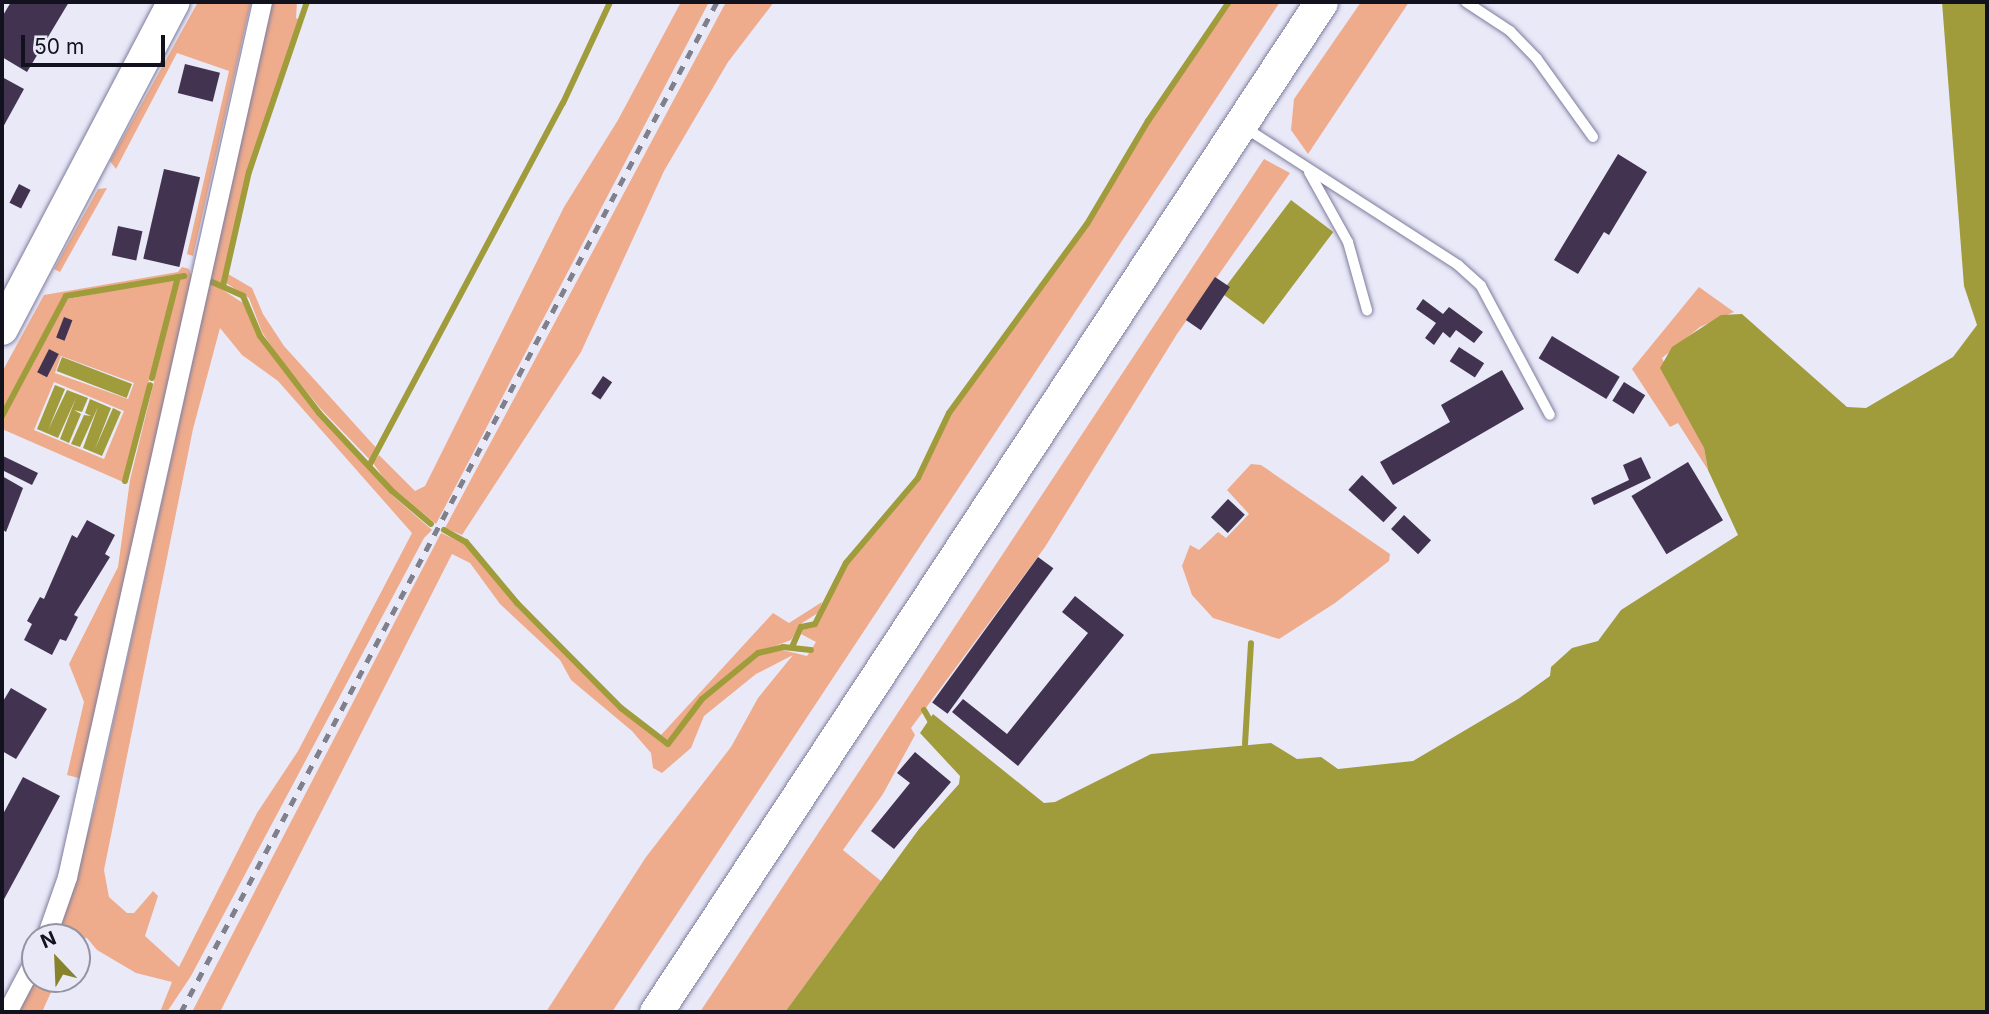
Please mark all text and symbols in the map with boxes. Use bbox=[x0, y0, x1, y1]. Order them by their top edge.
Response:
scale bar bbox=[24, 21, 168, 65]
text: 50 m bbox=[34, 34, 84, 59]
north arrow bbox=[21, 923, 91, 993]
text: N bbox=[37, 927, 60, 953]

